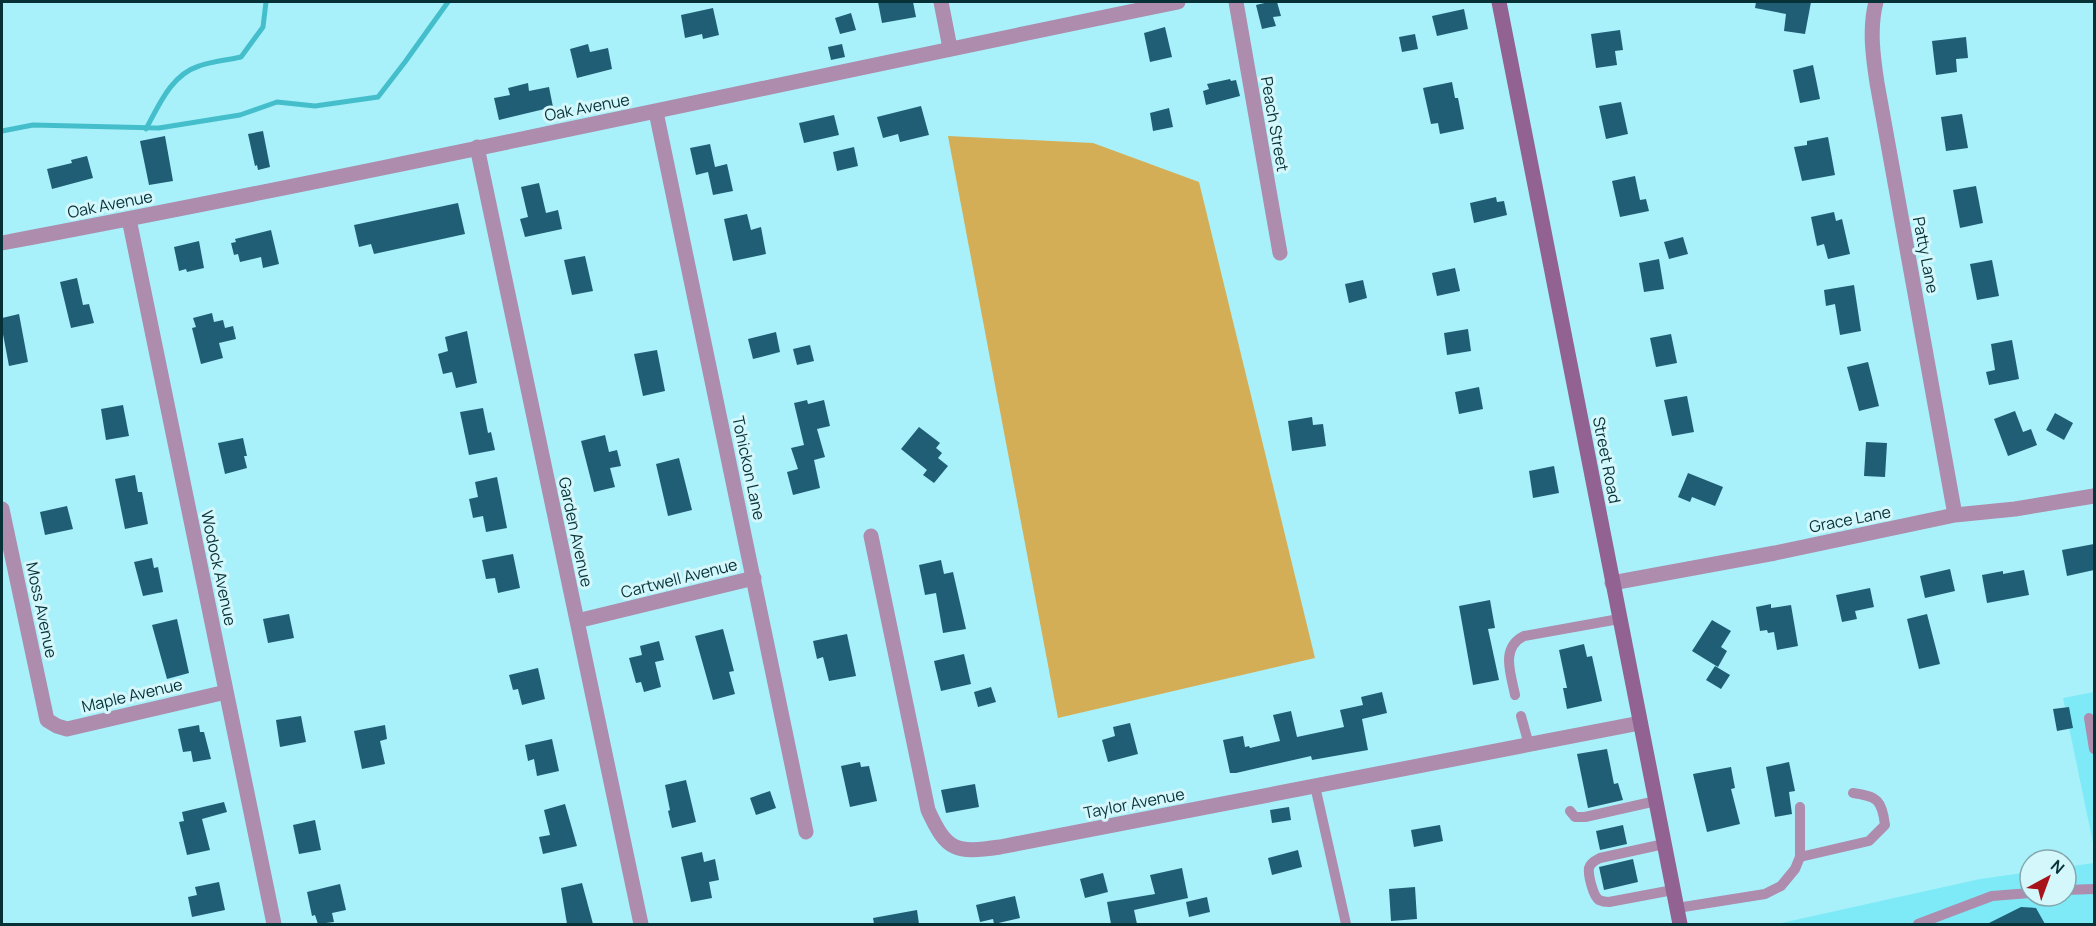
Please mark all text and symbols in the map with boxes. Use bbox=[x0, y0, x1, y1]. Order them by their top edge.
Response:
street label: Peach Street bbox=[1256, 75, 1294, 173]
street label: Oak Avenue bbox=[543, 88, 631, 126]
street label: Oak Avenue bbox=[66, 185, 154, 223]
street label: Patty Lane bbox=[1908, 215, 1944, 295]
street label: Tohickon Lane bbox=[727, 414, 771, 522]
street label: Street Road bbox=[1588, 415, 1626, 505]
street label: Garden Avenue bbox=[554, 475, 598, 589]
street label: Grace Lane bbox=[1807, 500, 1893, 538]
street label: Wodock Avenue bbox=[196, 508, 242, 628]
street label: Cartwell Avenue bbox=[618, 553, 740, 603]
street label: Moss Avenue bbox=[21, 560, 63, 660]
street label: Maple Avenue bbox=[79, 673, 185, 717]
street label: Taylor Avenue bbox=[1082, 782, 1186, 824]
north arrow bbox=[2018, 848, 2078, 908]
text: N bbox=[2046, 855, 2069, 879]

